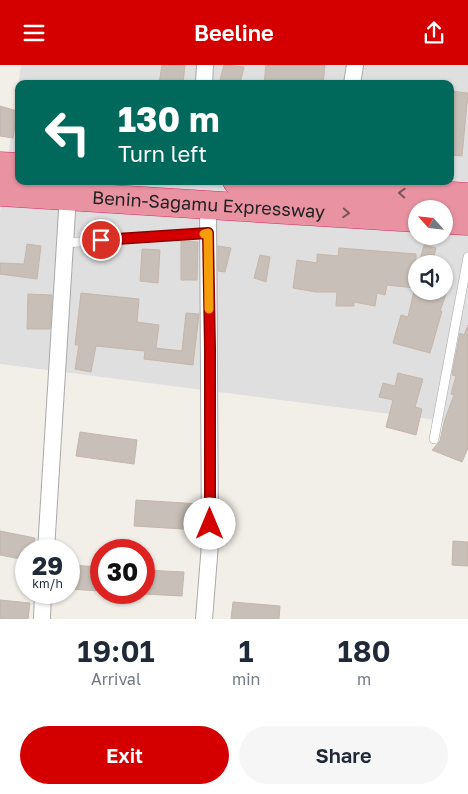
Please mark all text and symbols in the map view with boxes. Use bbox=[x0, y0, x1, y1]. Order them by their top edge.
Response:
icon: menu bbox=[20, 19, 48, 47]
text: Beeline bbox=[194, 19, 274, 46]
icon: share bbox=[420, 19, 448, 47]
text: 130 m bbox=[118, 98, 220, 140]
icon: left bbox=[35, 100, 100, 165]
text: Turn left bbox=[118, 140, 207, 167]
street label: Benin-Sagamu Expressway bbox=[92, 186, 326, 222]
one-way arrow bbox=[398, 188, 406, 199]
north arrow bbox=[408, 200, 452, 245]
map controls bbox=[408, 200, 453, 300]
one-way arrow bbox=[342, 207, 350, 218]
pin bbox=[80, 219, 122, 261]
icon: arrive bbox=[87, 226, 115, 254]
button: sound bbox=[408, 255, 453, 300]
position arrow bbox=[183, 497, 235, 549]
speed limit sign: 30 bbox=[90, 539, 155, 604]
text: 29 bbox=[32, 550, 63, 581]
text: km/h bbox=[32, 576, 63, 591]
text: 19:01 bbox=[77, 633, 155, 669]
text: 1 bbox=[239, 633, 254, 669]
text: 180 bbox=[338, 633, 391, 669]
text: Arrival bbox=[91, 669, 141, 689]
text: min bbox=[232, 669, 260, 689]
text: m bbox=[357, 669, 371, 689]
button: Exit bbox=[20, 726, 229, 784]
button: Share bbox=[239, 726, 448, 784]

